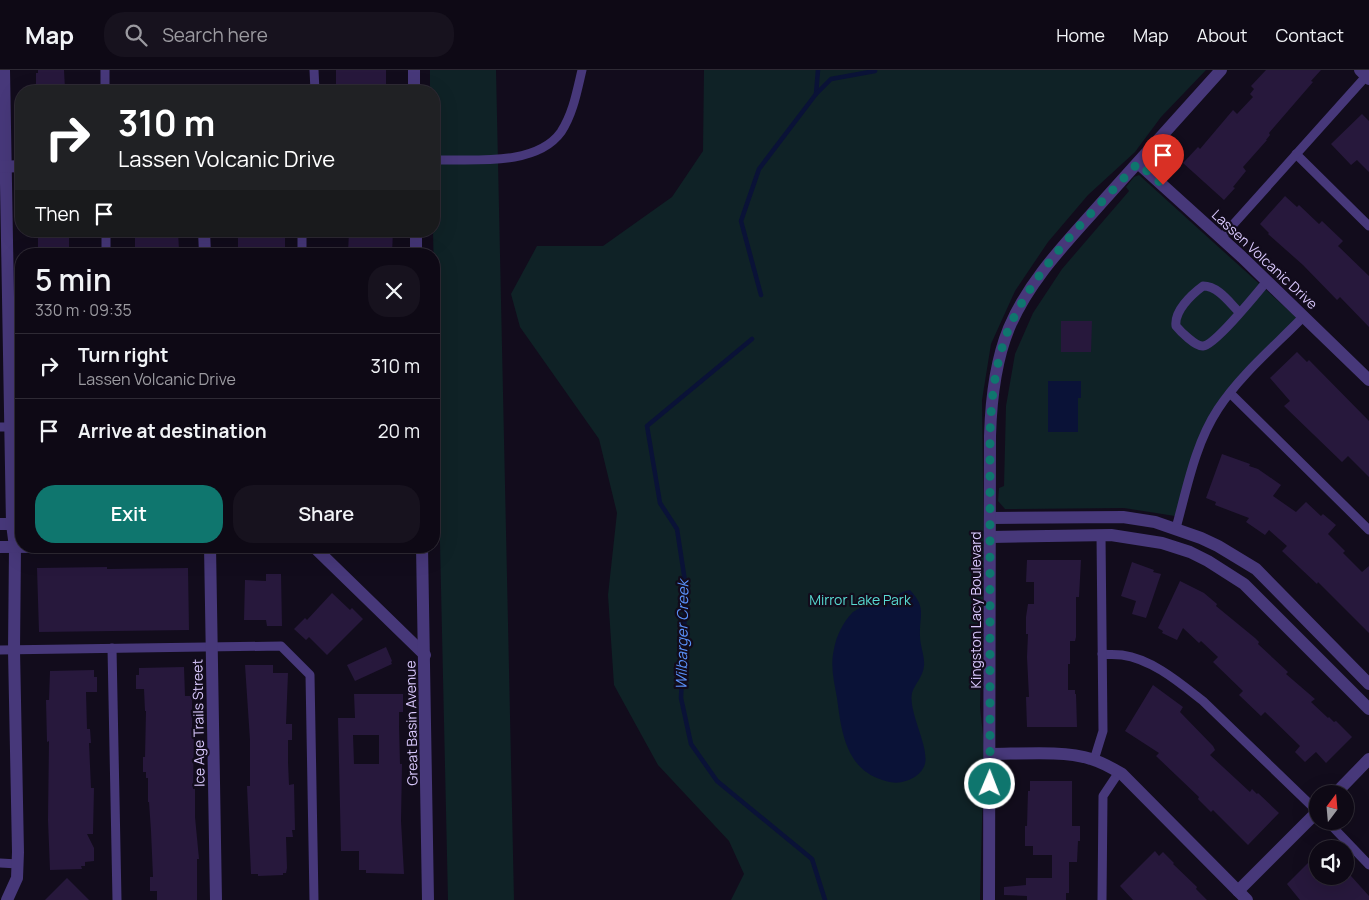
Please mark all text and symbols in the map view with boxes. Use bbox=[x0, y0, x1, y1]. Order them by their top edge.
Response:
search box bbox=[104, 12, 454, 57]
text: Map bbox=[25, 18, 74, 51]
icon: search bbox=[122, 21, 150, 49]
text: Search here bbox=[162, 22, 268, 48]
text: Home bbox=[1056, 23, 1105, 47]
text: Map bbox=[1133, 23, 1169, 47]
text: About bbox=[1197, 23, 1247, 47]
text: Contact bbox=[1275, 23, 1344, 47]
text: 310 m bbox=[118, 99, 215, 147]
icon: right bbox=[35, 105, 100, 170]
pin bbox=[1142, 134, 1184, 185]
icon: arrive bbox=[1149, 141, 1177, 169]
text: Lassen Volcanic Drive bbox=[118, 144, 335, 174]
icon: arrive bbox=[90, 200, 118, 228]
text: Then bbox=[35, 201, 80, 227]
street label: Lassen Volcanic Drive bbox=[1208, 205, 1322, 313]
text: 5 min bbox=[35, 259, 111, 300]
button: close bbox=[368, 265, 420, 317]
text: 330 m · 09:35 bbox=[35, 299, 132, 321]
text: Turn right bbox=[78, 342, 168, 368]
icon: right bbox=[35, 352, 63, 380]
text: 310 m bbox=[371, 353, 420, 379]
text: Lassen Volcanic Drive bbox=[78, 368, 236, 390]
icon: arrive bbox=[35, 417, 63, 445]
text: Arrive at destination bbox=[78, 418, 267, 444]
text: 20 m bbox=[378, 418, 420, 444]
button: Exit bbox=[35, 485, 223, 543]
button: Share bbox=[233, 485, 420, 543]
street label: Kingston Lacy Boulevard bbox=[966, 532, 985, 688]
water label: Wilbarger Creek bbox=[671, 577, 694, 690]
park label: Mirror Lake Park bbox=[809, 590, 912, 609]
street label: Ice Age Trails Street bbox=[187, 658, 209, 787]
street label: Great Basin Avenue bbox=[400, 660, 422, 786]
position arrow bbox=[963, 757, 1015, 809]
north arrow bbox=[1309, 785, 1354, 830]
map controls bbox=[1309, 785, 1354, 885]
button: sound bbox=[1309, 840, 1354, 885]

